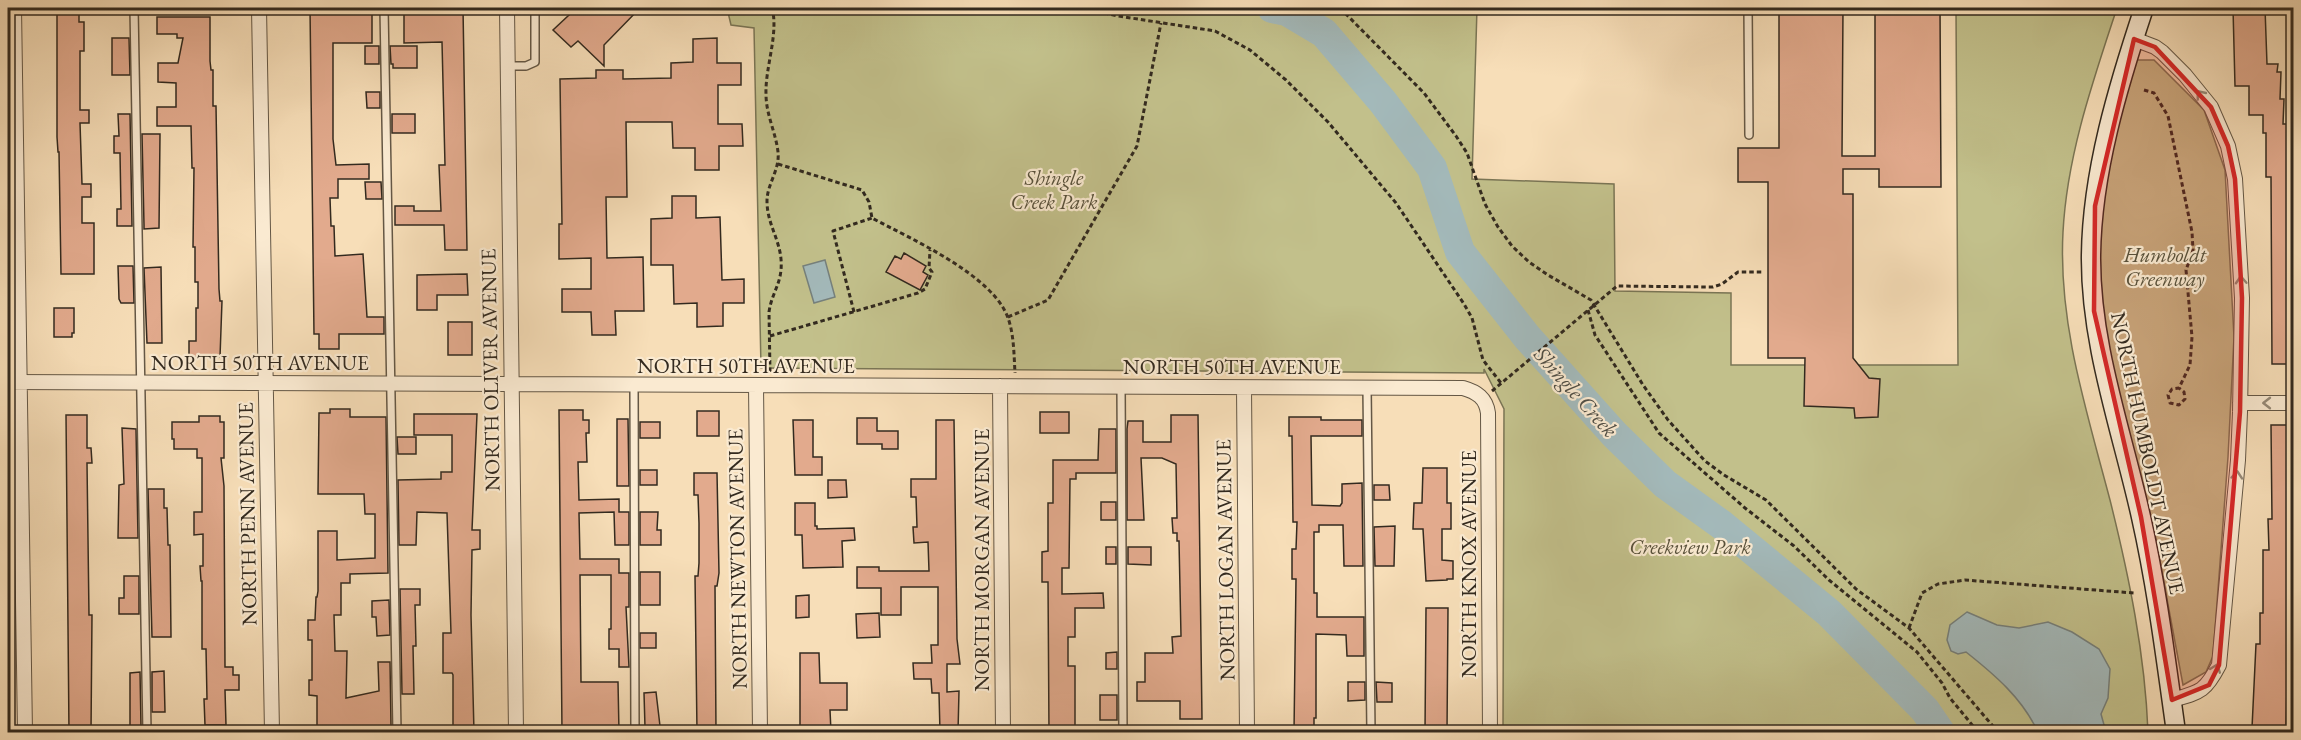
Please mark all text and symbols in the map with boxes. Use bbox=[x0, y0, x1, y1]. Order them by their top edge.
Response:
one-way arrow bbox=[2196, 90, 2207, 101]
park label: Shingle Creek Park bbox=[1010, 164, 1098, 215]
park label: Humboldt Greenway bbox=[2123, 241, 2207, 292]
street label: NORTH OLIVER AVENUE bbox=[474, 248, 506, 492]
one-way arrow bbox=[2234, 276, 2247, 285]
street label: NORTH HUMBOLDT AVENUE bbox=[2105, 309, 2191, 597]
water label: Shingle Creek bbox=[1527, 340, 1624, 443]
street label: NORTH 50TH AVENUE bbox=[151, 349, 369, 376]
street label: NORTH 50TH AVENUE bbox=[637, 352, 855, 379]
street label: NORTH 50TH AVENUE bbox=[1123, 353, 1341, 380]
one-way arrow bbox=[2262, 397, 2271, 409]
street label: NORTH PENN AVENUE bbox=[232, 402, 262, 626]
street label: NORTH NEWTON AVENUE bbox=[721, 428, 753, 689]
street label: NORTH MORGAN AVENUE bbox=[968, 428, 995, 691]
street label: NORTH LOGAN AVENUE bbox=[1209, 439, 1241, 681]
street label: NORTH KNOX AVENUE bbox=[1455, 450, 1482, 678]
one-way arrow bbox=[2230, 470, 2243, 480]
park label: Creekview Park bbox=[1629, 533, 1751, 560]
one-way arrow bbox=[2208, 664, 2221, 674]

